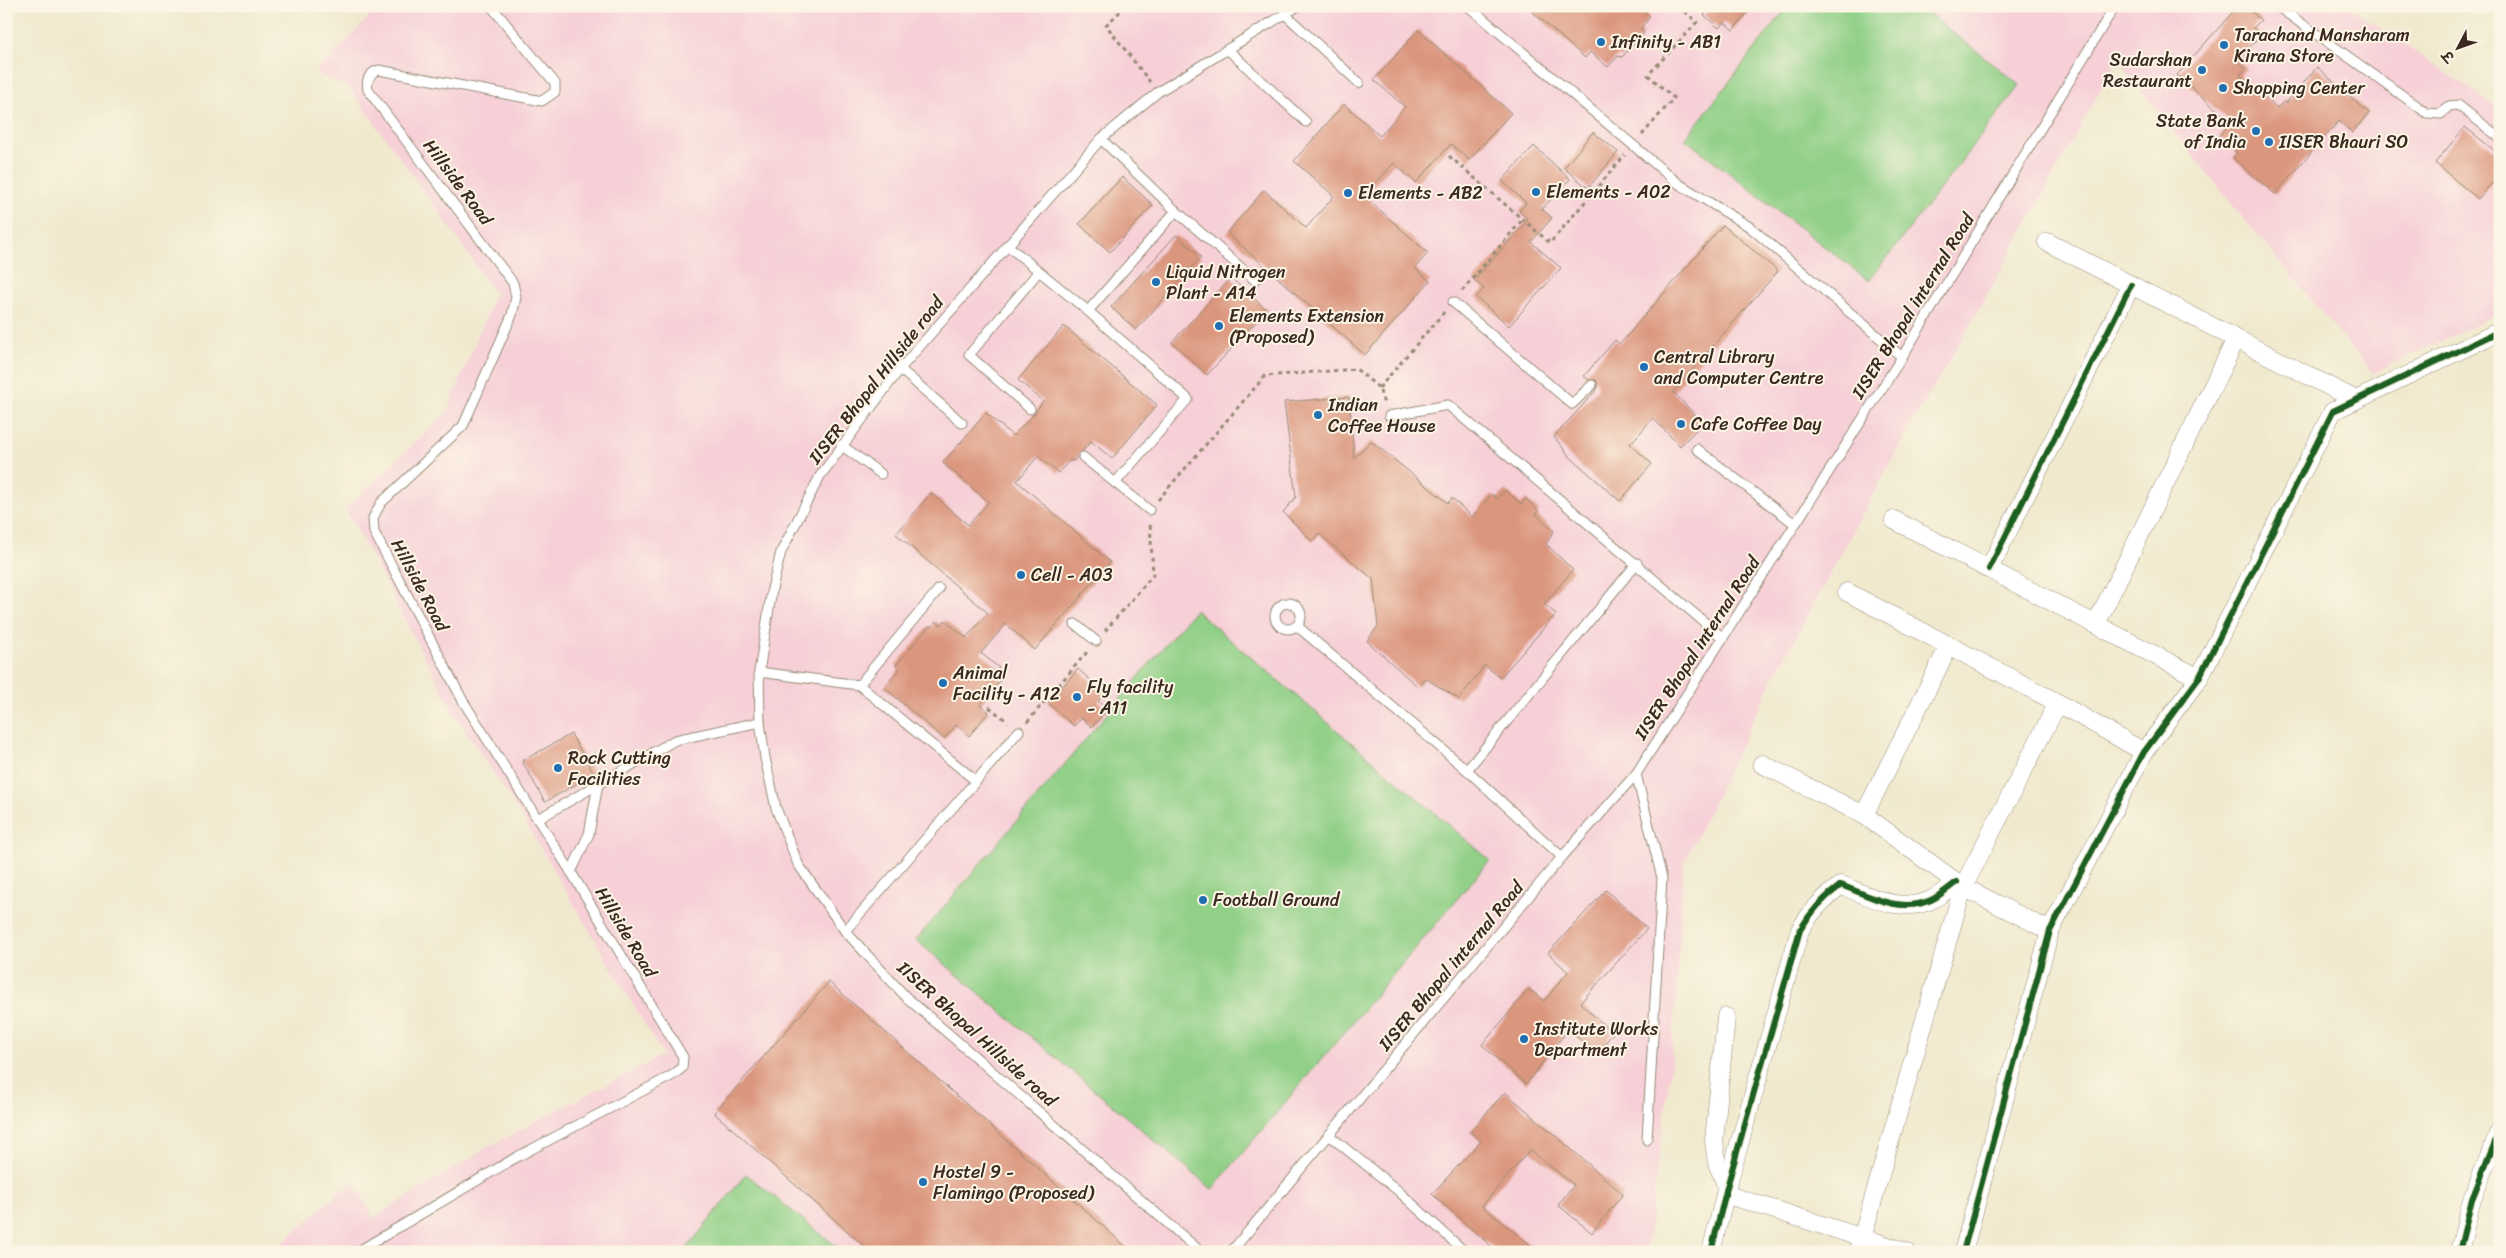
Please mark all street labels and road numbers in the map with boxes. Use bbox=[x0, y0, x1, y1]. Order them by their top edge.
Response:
street label: Hillside Road bbox=[415, 132, 502, 233]
street label: IISER Bhopal internal Road bbox=[1842, 205, 1984, 406]
street label: IISER Bhopal Hillside road bbox=[799, 288, 953, 472]
street label: Hillside Road bbox=[382, 533, 459, 639]
street label: IISER Bhopal internal Road bbox=[1625, 548, 1770, 747]
street label: IISER Bhopal internal Road bbox=[1369, 873, 1533, 1059]
street label: Hillside Road bbox=[586, 880, 667, 985]
street label: IISER Bhopal Hillside road bbox=[889, 952, 1066, 1116]

